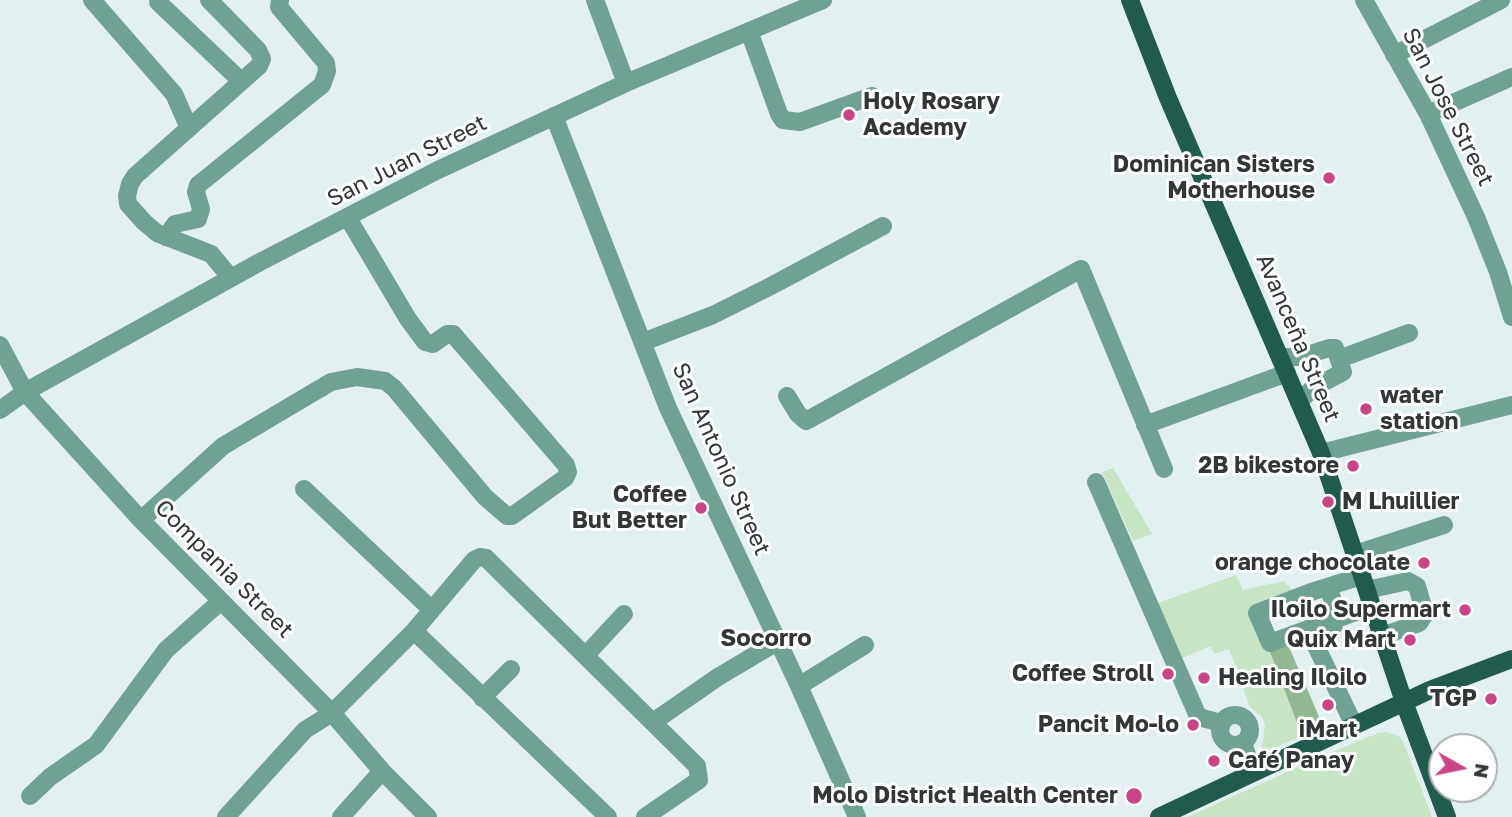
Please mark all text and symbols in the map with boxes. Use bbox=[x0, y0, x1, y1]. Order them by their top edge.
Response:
street label: San Jose Street bbox=[1396, 23, 1500, 191]
place label: Holy Rosary Academy bbox=[863, 88, 1000, 142]
marker: Holy Rosary Academy bbox=[841, 107, 857, 123]
street label: San Juan Street bbox=[323, 109, 491, 213]
place label: Dominican Sisters Motherhouse bbox=[1113, 151, 1315, 205]
marker: Dominican Sisters Motherhouse bbox=[1321, 170, 1337, 186]
street label: Avanceña Street bbox=[1250, 250, 1346, 426]
street label: San Antonio Street bbox=[666, 358, 776, 560]
place label: water station bbox=[1380, 382, 1459, 436]
marker: water station bbox=[1358, 401, 1374, 417]
place label: 2B bikestore bbox=[1198, 452, 1339, 480]
marker: 2B bikestore bbox=[1345, 458, 1361, 474]
place label: Coffee But Better bbox=[572, 481, 687, 535]
place label: M Lhuillier bbox=[1342, 488, 1459, 516]
street label: Compania Street bbox=[149, 494, 299, 644]
marker: M Lhuillier bbox=[1320, 494, 1336, 510]
marker: Coffee But Better bbox=[693, 500, 709, 516]
place label: orange chocolate bbox=[1215, 549, 1410, 577]
marker: orange chocolate bbox=[1416, 555, 1432, 571]
place label: Iloilo Supermart bbox=[1270, 596, 1451, 624]
marker: Iloilo Supermart bbox=[1457, 602, 1473, 618]
district label: Socorro bbox=[720, 624, 812, 652]
place label: Quix Mart bbox=[1287, 626, 1396, 654]
marker: Quix Mart bbox=[1402, 632, 1418, 648]
place label: Coffee Stroll bbox=[1012, 660, 1154, 688]
place label: Healing Iloilo bbox=[1218, 664, 1367, 692]
marker: Coffee Stroll bbox=[1160, 666, 1176, 682]
marker: Healing Iloilo bbox=[1196, 670, 1212, 686]
place label: TGP bbox=[1430, 685, 1477, 713]
marker: TGP bbox=[1483, 691, 1499, 707]
marker: iMart bbox=[1320, 697, 1336, 713]
place label: Pancit Mo-lo bbox=[1038, 711, 1179, 739]
place label: iMart bbox=[1299, 716, 1357, 744]
marker: Pancit Mo-lo bbox=[1185, 717, 1201, 733]
north arrow bbox=[1428, 733, 1498, 803]
place label: Café Panay bbox=[1228, 747, 1354, 775]
marker: Café Panay bbox=[1206, 753, 1222, 769]
text: N bbox=[1470, 762, 1495, 780]
place label: Molo District Health Center bbox=[812, 782, 1118, 810]
marker: Molo District Health Center bbox=[1124, 786, 1144, 806]

